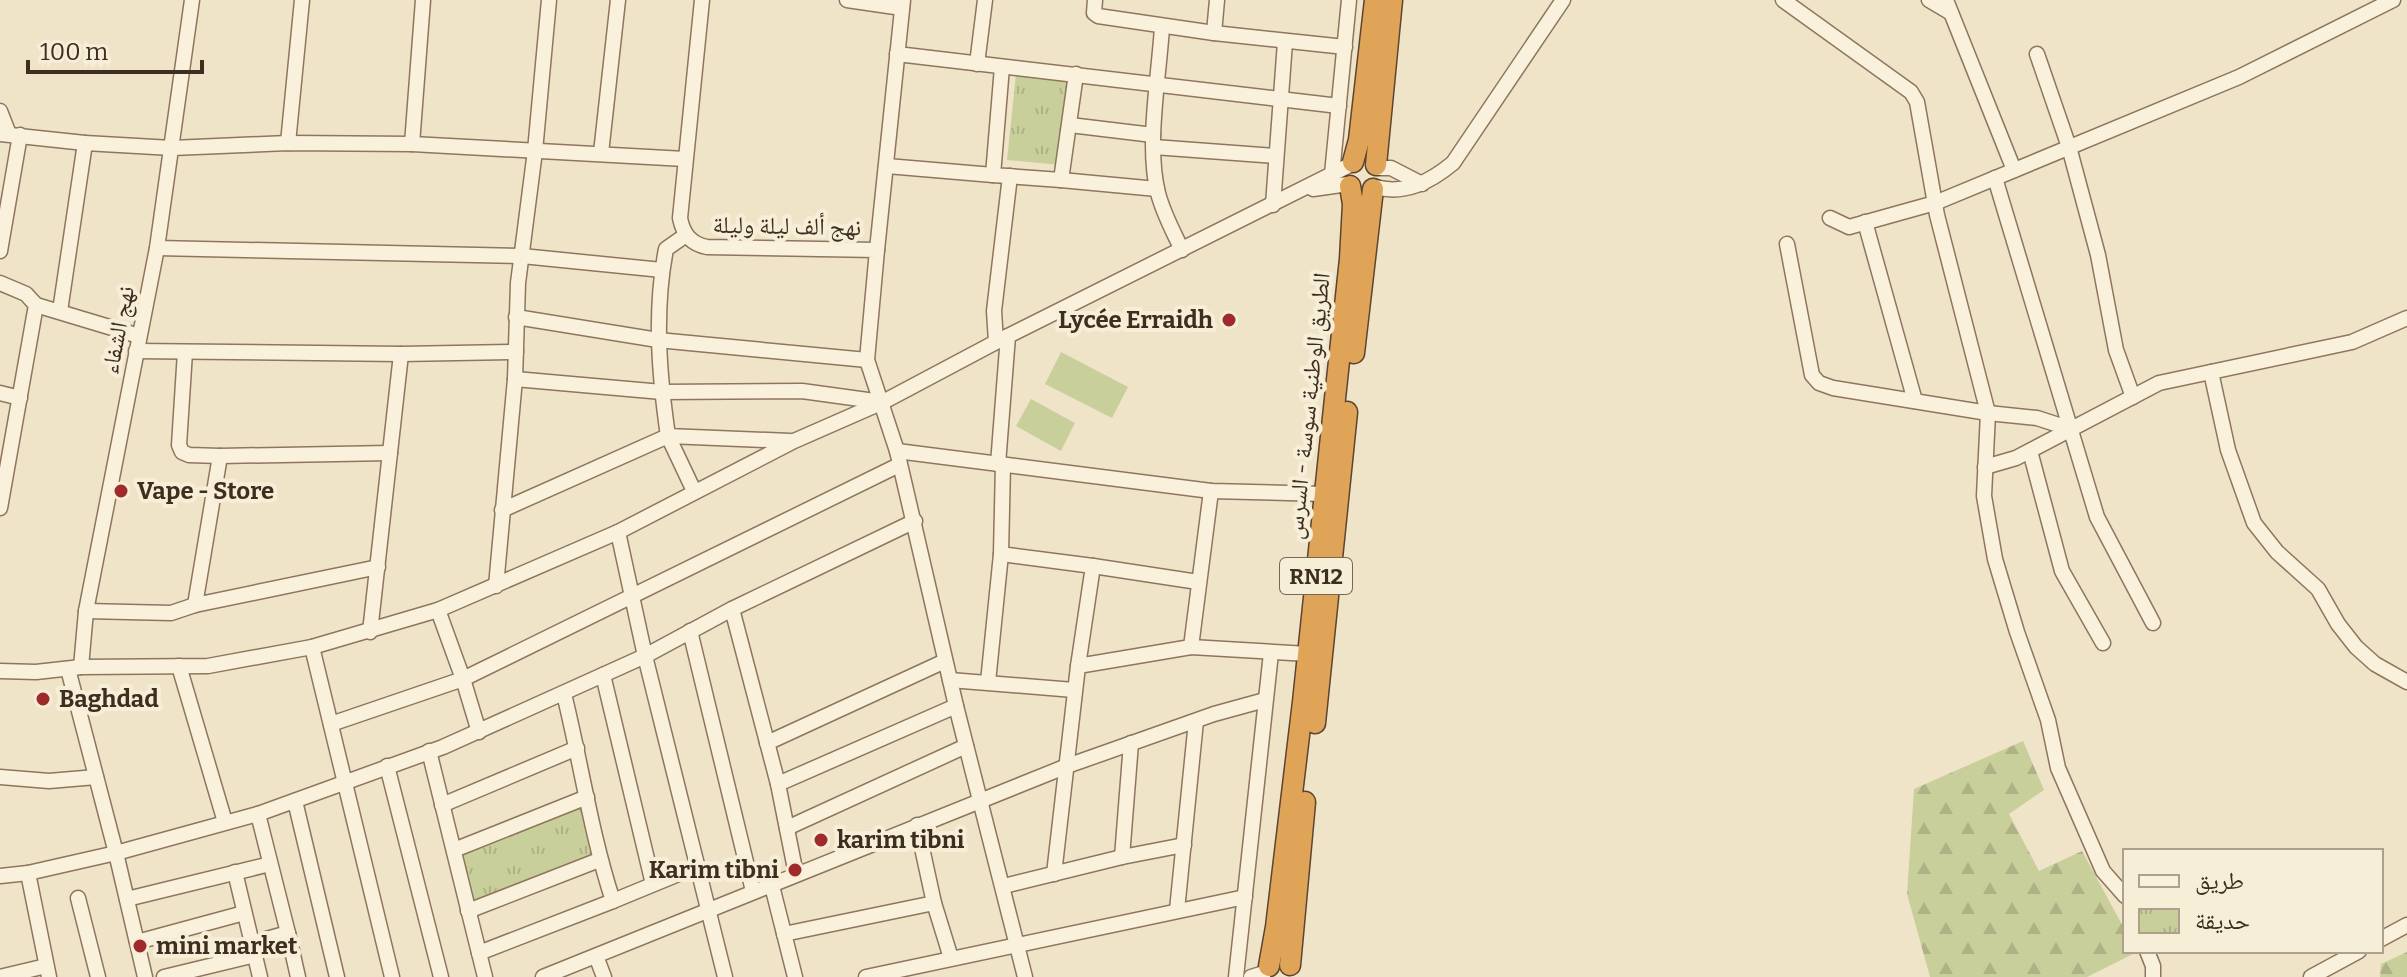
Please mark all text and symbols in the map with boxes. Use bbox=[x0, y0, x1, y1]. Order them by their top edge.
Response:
scale bar bbox=[28, 24, 202, 74]
text: 100 m bbox=[40, 38, 108, 66]
street label: نهج ألف ليلة وليلة bbox=[712, 211, 862, 242]
street label: الطريق الوطنية سوسة - السرس bbox=[1280, 271, 1336, 541]
street label: نهج الشفاء bbox=[96, 284, 141, 377]
place label: Lycée Erraidh bbox=[1058, 306, 1213, 334]
marker: Lycée Erraidh bbox=[1220, 311, 1238, 329]
place label: Vape - Store bbox=[137, 477, 274, 505]
marker: Vape - Store bbox=[112, 482, 130, 500]
road number: RN12 bbox=[1280, 558, 1352, 594]
place label: Baghdad bbox=[59, 685, 159, 713]
marker: Baghdad bbox=[34, 690, 52, 708]
place label: karim tibni bbox=[837, 826, 965, 854]
marker: karim tibni bbox=[812, 831, 830, 849]
legend bbox=[2123, 849, 2383, 953]
place label: Karim tibni bbox=[649, 856, 779, 884]
marker: Karim tibni bbox=[786, 861, 804, 879]
text: طريق bbox=[2195, 867, 2244, 895]
text: حديقة bbox=[2195, 907, 2250, 935]
place label: mini market bbox=[156, 932, 298, 960]
marker: mini market bbox=[131, 937, 149, 955]

